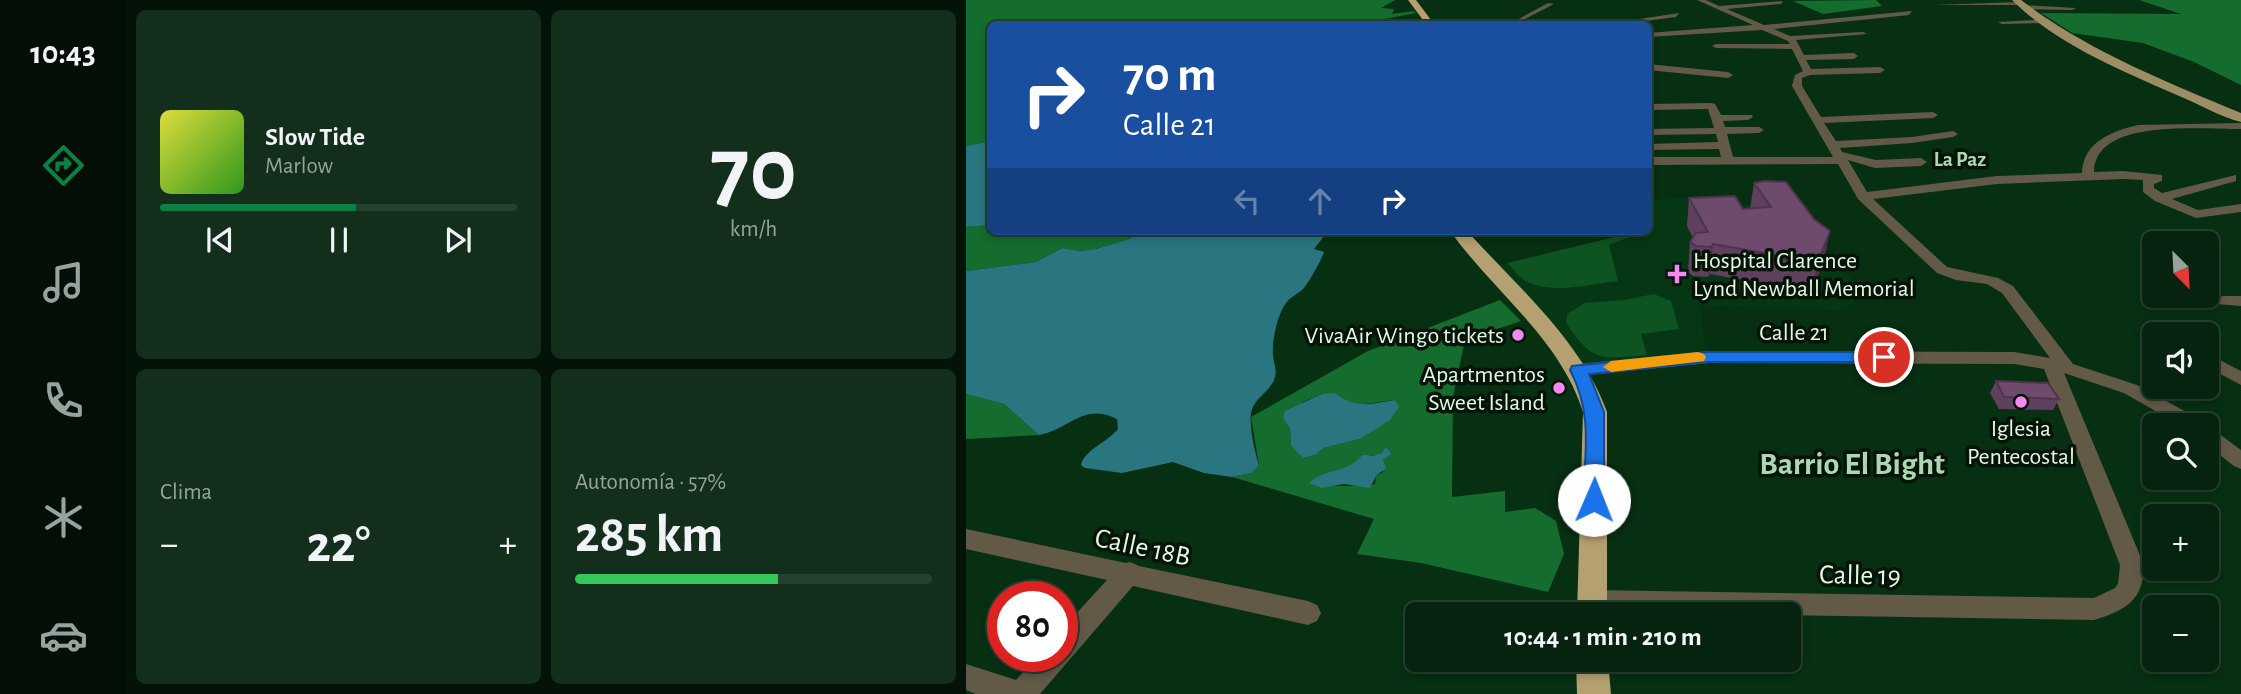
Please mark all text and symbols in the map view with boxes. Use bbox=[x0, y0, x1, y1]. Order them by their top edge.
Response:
text: 10:43 bbox=[30, 37, 96, 69]
icon: right bbox=[1008, 49, 1099, 140]
text: 70 m bbox=[1123, 51, 1217, 100]
text: Calle 21 bbox=[1123, 109, 1216, 141]
text: Slow Tide bbox=[265, 124, 365, 150]
text: 70 bbox=[710, 125, 797, 216]
icon: directions bbox=[39, 141, 88, 190]
district label: La Paz bbox=[1934, 149, 1986, 170]
text: Marlow bbox=[265, 155, 333, 178]
icon: left bbox=[1228, 182, 1266, 220]
icon: ahead bbox=[1301, 182, 1339, 220]
icon: right bbox=[1374, 182, 1412, 220]
text: km/h bbox=[730, 218, 777, 241]
icon: previous bbox=[201, 221, 239, 259]
icon: pause bbox=[320, 221, 358, 259]
icon: next bbox=[439, 221, 477, 259]
north arrow bbox=[2142, 231, 2219, 308]
map controls bbox=[2142, 231, 2219, 672]
place label: Hospital Clarence Lynd Newball Memorial bbox=[1693, 249, 1915, 301]
icon: music bbox=[39, 258, 88, 307]
marker: Hospital Clarence Lynd Newball Memorial bbox=[1667, 264, 1687, 284]
street label: Calle 21 bbox=[1759, 321, 1829, 345]
button: sound bbox=[2142, 322, 2219, 399]
place label: VivaAir Wingo tickets bbox=[1305, 324, 1504, 348]
marker: VivaAir Wingo tickets bbox=[1510, 327, 1526, 343]
pin bbox=[1854, 327, 1914, 387]
icon: arrive bbox=[1865, 338, 1903, 376]
place label: Apartmentos Sweet Island bbox=[1423, 363, 1545, 415]
icon: phone bbox=[39, 376, 88, 425]
marker: Apartmentos Sweet Island bbox=[1551, 380, 1567, 396]
marker: Iglesia Pentecostal bbox=[2013, 394, 2029, 410]
button: search bbox=[2142, 413, 2219, 490]
place label: Iglesia Pentecostal bbox=[1967, 417, 2075, 469]
district label: Barrio El Bight bbox=[1759, 448, 1945, 480]
position arrow bbox=[1557, 463, 1631, 537]
text: Autonomía · 57% bbox=[575, 471, 726, 494]
text: Clima bbox=[160, 481, 212, 504]
icon: climate bbox=[39, 493, 88, 542]
button: + bbox=[2142, 504, 2219, 581]
text: 285 km bbox=[575, 509, 723, 561]
text: 22° bbox=[306, 519, 371, 571]
street label: Calle 18B bbox=[1092, 524, 1193, 572]
text: − bbox=[160, 526, 178, 564]
text: + bbox=[499, 526, 517, 564]
street label: Calle 19 bbox=[1819, 561, 1901, 591]
speed limit sign: 80 bbox=[987, 581, 1078, 672]
button: − bbox=[2142, 595, 2219, 672]
icon: car bbox=[39, 611, 88, 660]
text: 10:44 · 1 min · 210 m bbox=[1504, 624, 1702, 650]

